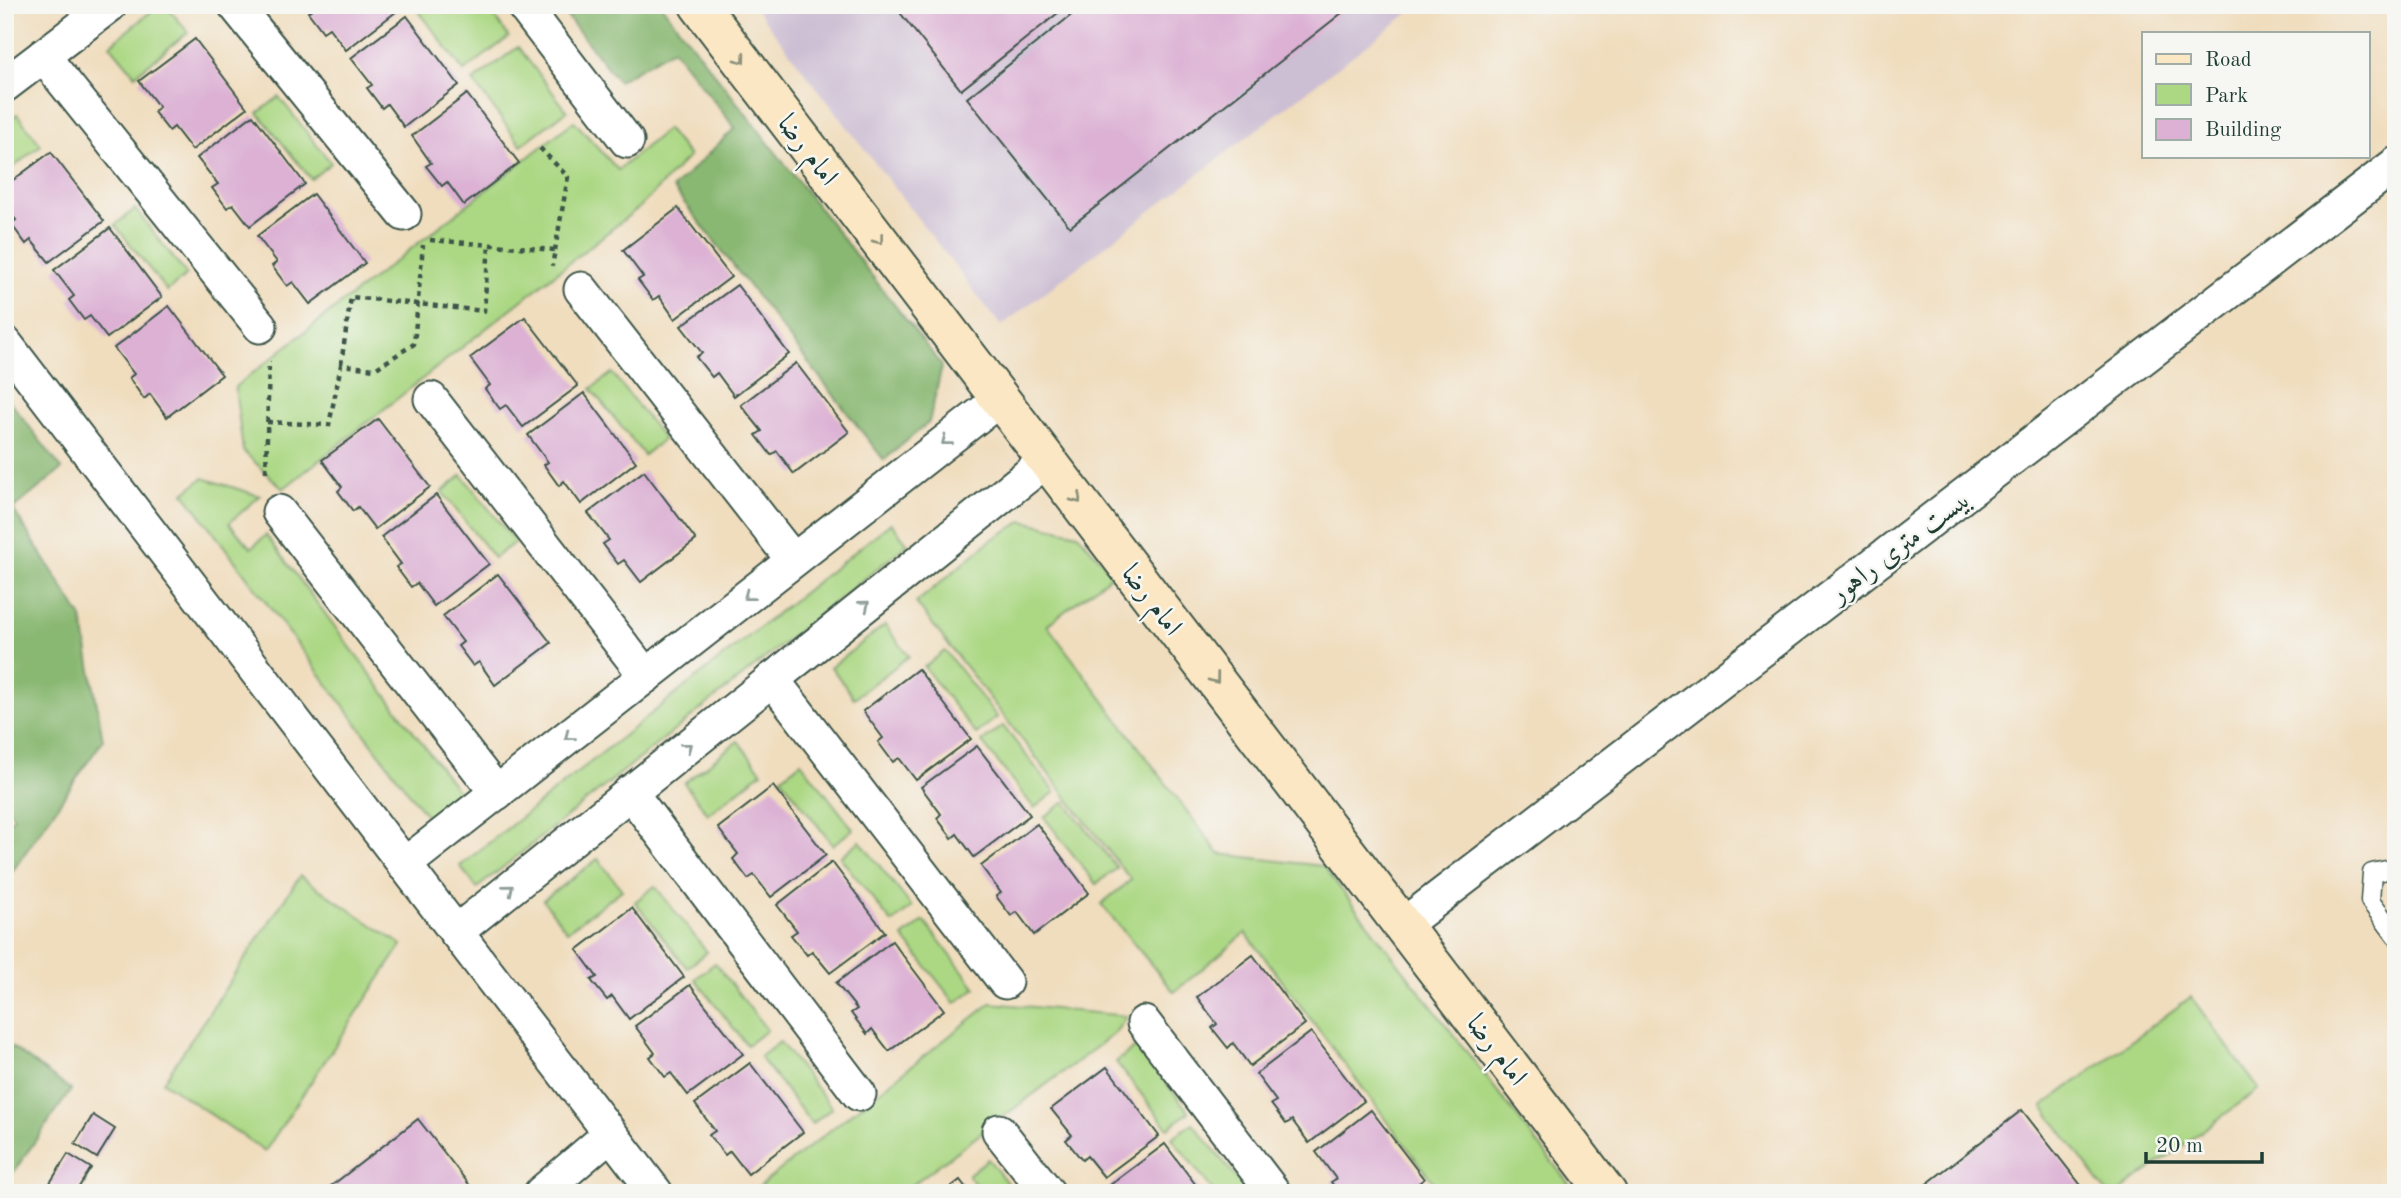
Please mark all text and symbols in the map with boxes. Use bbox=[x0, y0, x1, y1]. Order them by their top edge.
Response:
legend bbox=[2142, 32, 2370, 158]
text: Road bbox=[2205, 50, 2252, 71]
one-way arrow bbox=[732, 52, 745, 64]
text: Park bbox=[2205, 86, 2248, 107]
street label: امام رضا bbox=[765, 110, 842, 196]
text: Building bbox=[2205, 120, 2282, 141]
one-way arrow bbox=[870, 233, 883, 245]
one-way arrow bbox=[941, 432, 954, 445]
street label: بیست متری راهور bbox=[1823, 486, 1977, 612]
one-way arrow bbox=[1068, 491, 1081, 503]
street label: امام رضا bbox=[1109, 560, 1186, 646]
one-way arrow bbox=[743, 588, 755, 601]
one-way arrow bbox=[857, 601, 869, 614]
one-way arrow bbox=[1206, 672, 1219, 684]
one-way arrow bbox=[564, 728, 576, 741]
one-way arrow bbox=[678, 743, 691, 755]
one-way arrow bbox=[501, 885, 514, 897]
street label: امام رضا bbox=[1454, 1010, 1531, 1096]
scale bar bbox=[2146, 1121, 2261, 1165]
text: 20 m bbox=[2156, 1136, 2203, 1157]

